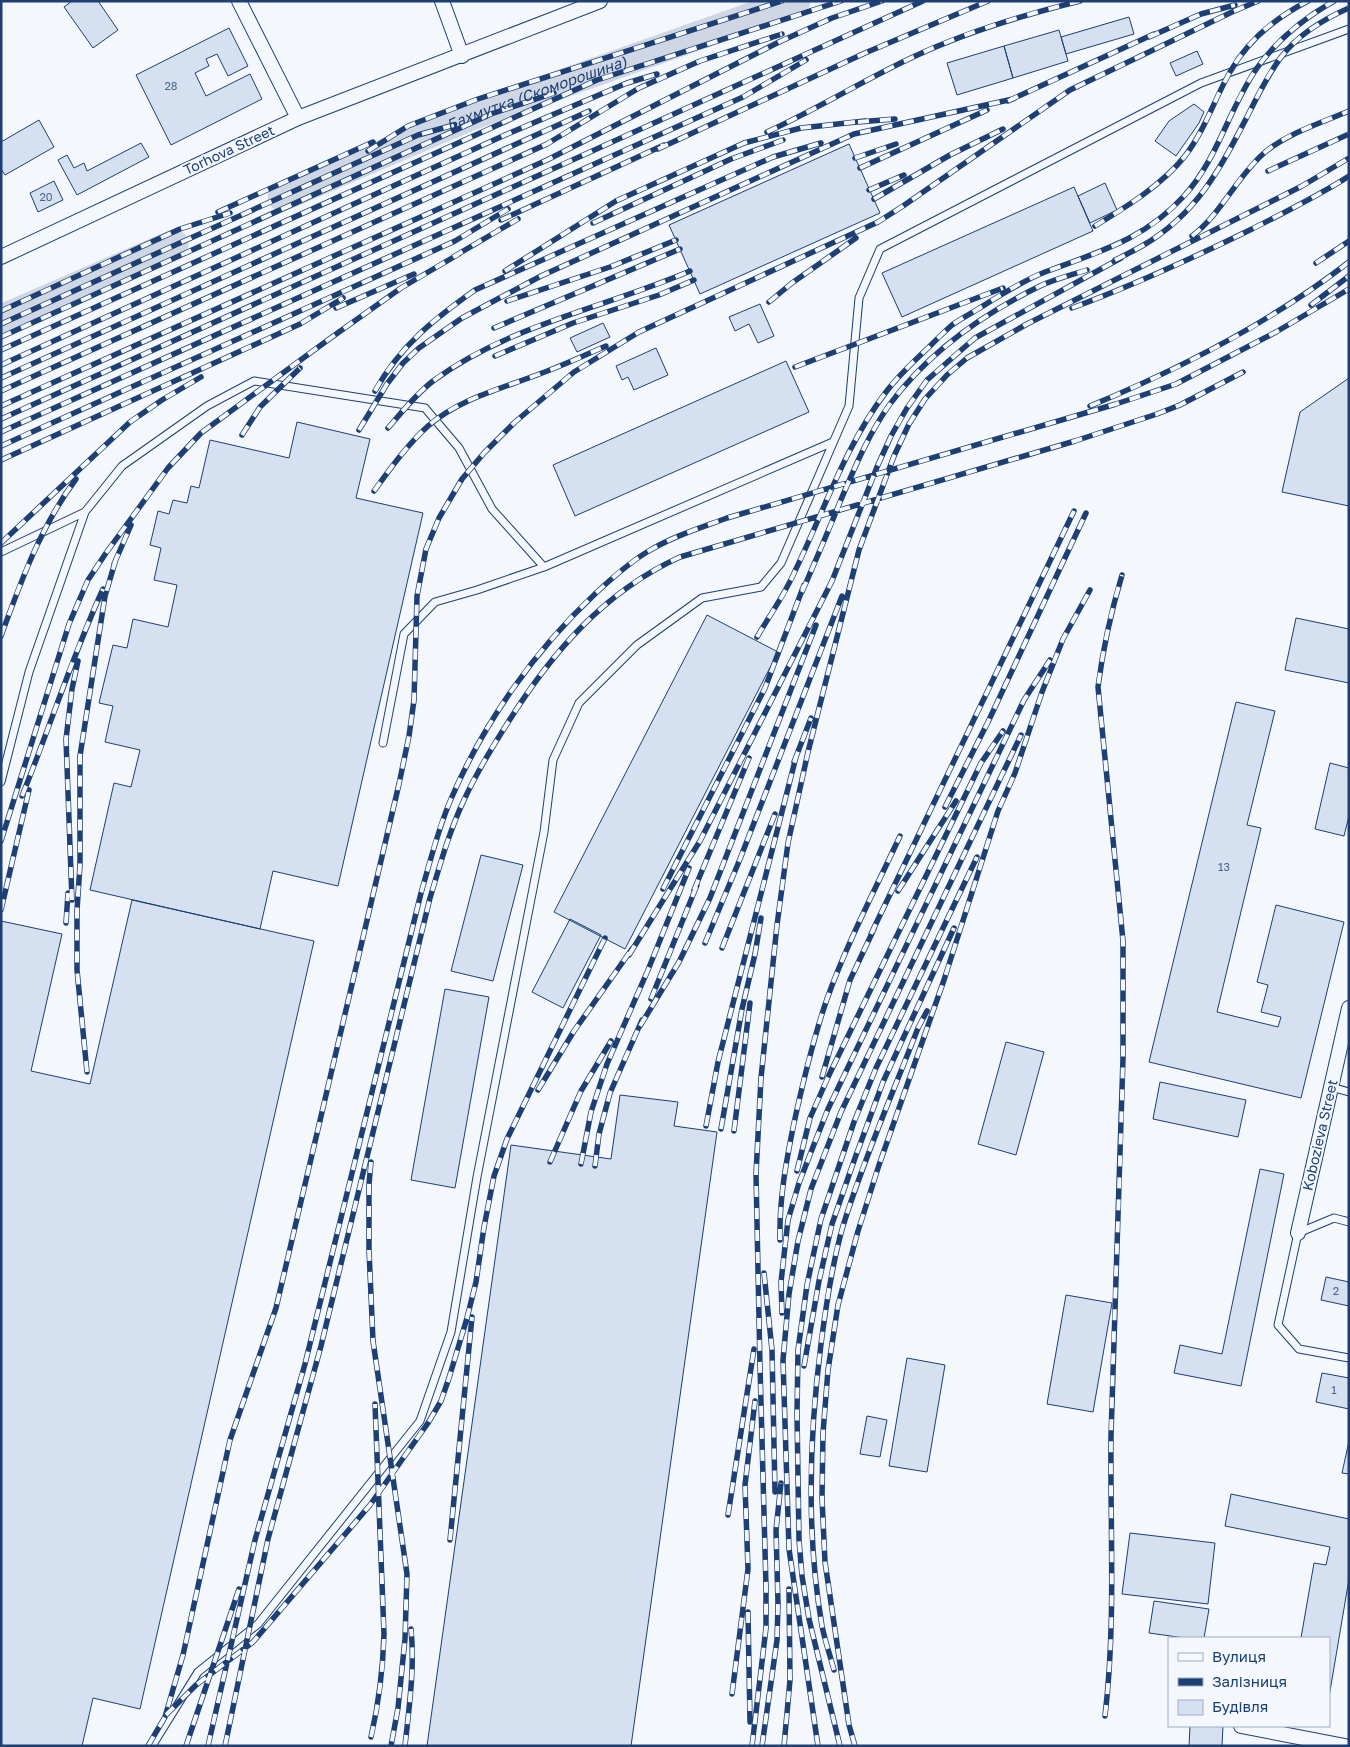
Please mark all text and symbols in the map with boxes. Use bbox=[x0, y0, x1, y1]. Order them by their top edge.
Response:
water label: Бахмутка (Скоморошина) bbox=[443, 52, 629, 134]
house number: 28 bbox=[164, 79, 178, 92]
street label: Torhova Street bbox=[181, 121, 277, 178]
house number: 20 bbox=[39, 190, 53, 203]
house number: 13 bbox=[1218, 860, 1230, 873]
street label: Kobozieva Street bbox=[1298, 1078, 1341, 1192]
house number: 2 bbox=[1333, 1284, 1339, 1297]
house number: 1 bbox=[1331, 1383, 1337, 1396]
legend bbox=[1168, 1637, 1330, 1727]
text: Вулиця bbox=[1212, 1647, 1266, 1665]
text: Залізниця bbox=[1212, 1672, 1287, 1690]
text: Будівля bbox=[1212, 1697, 1268, 1715]

